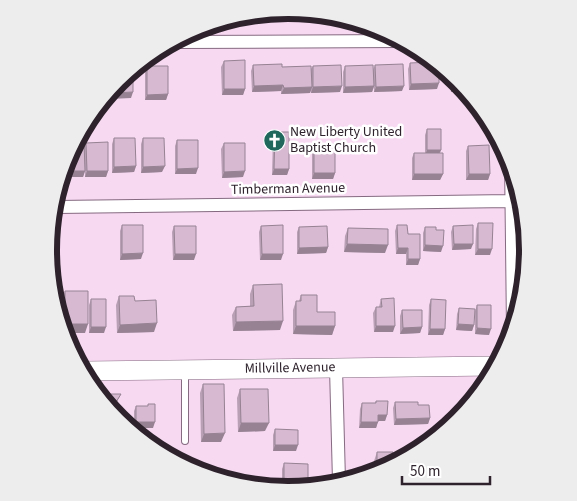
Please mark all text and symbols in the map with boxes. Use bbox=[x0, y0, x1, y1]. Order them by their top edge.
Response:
place label: New Liberty United Baptist Church bbox=[290, 122, 402, 158]
church icon: New Liberty United Baptist Church bbox=[262, 128, 286, 152]
street label: Timberman Avenue bbox=[231, 178, 345, 200]
street label: Millville Avenue bbox=[244, 357, 336, 379]
scale bar bbox=[402, 454, 490, 486]
text: 50 m bbox=[410, 461, 440, 482]

